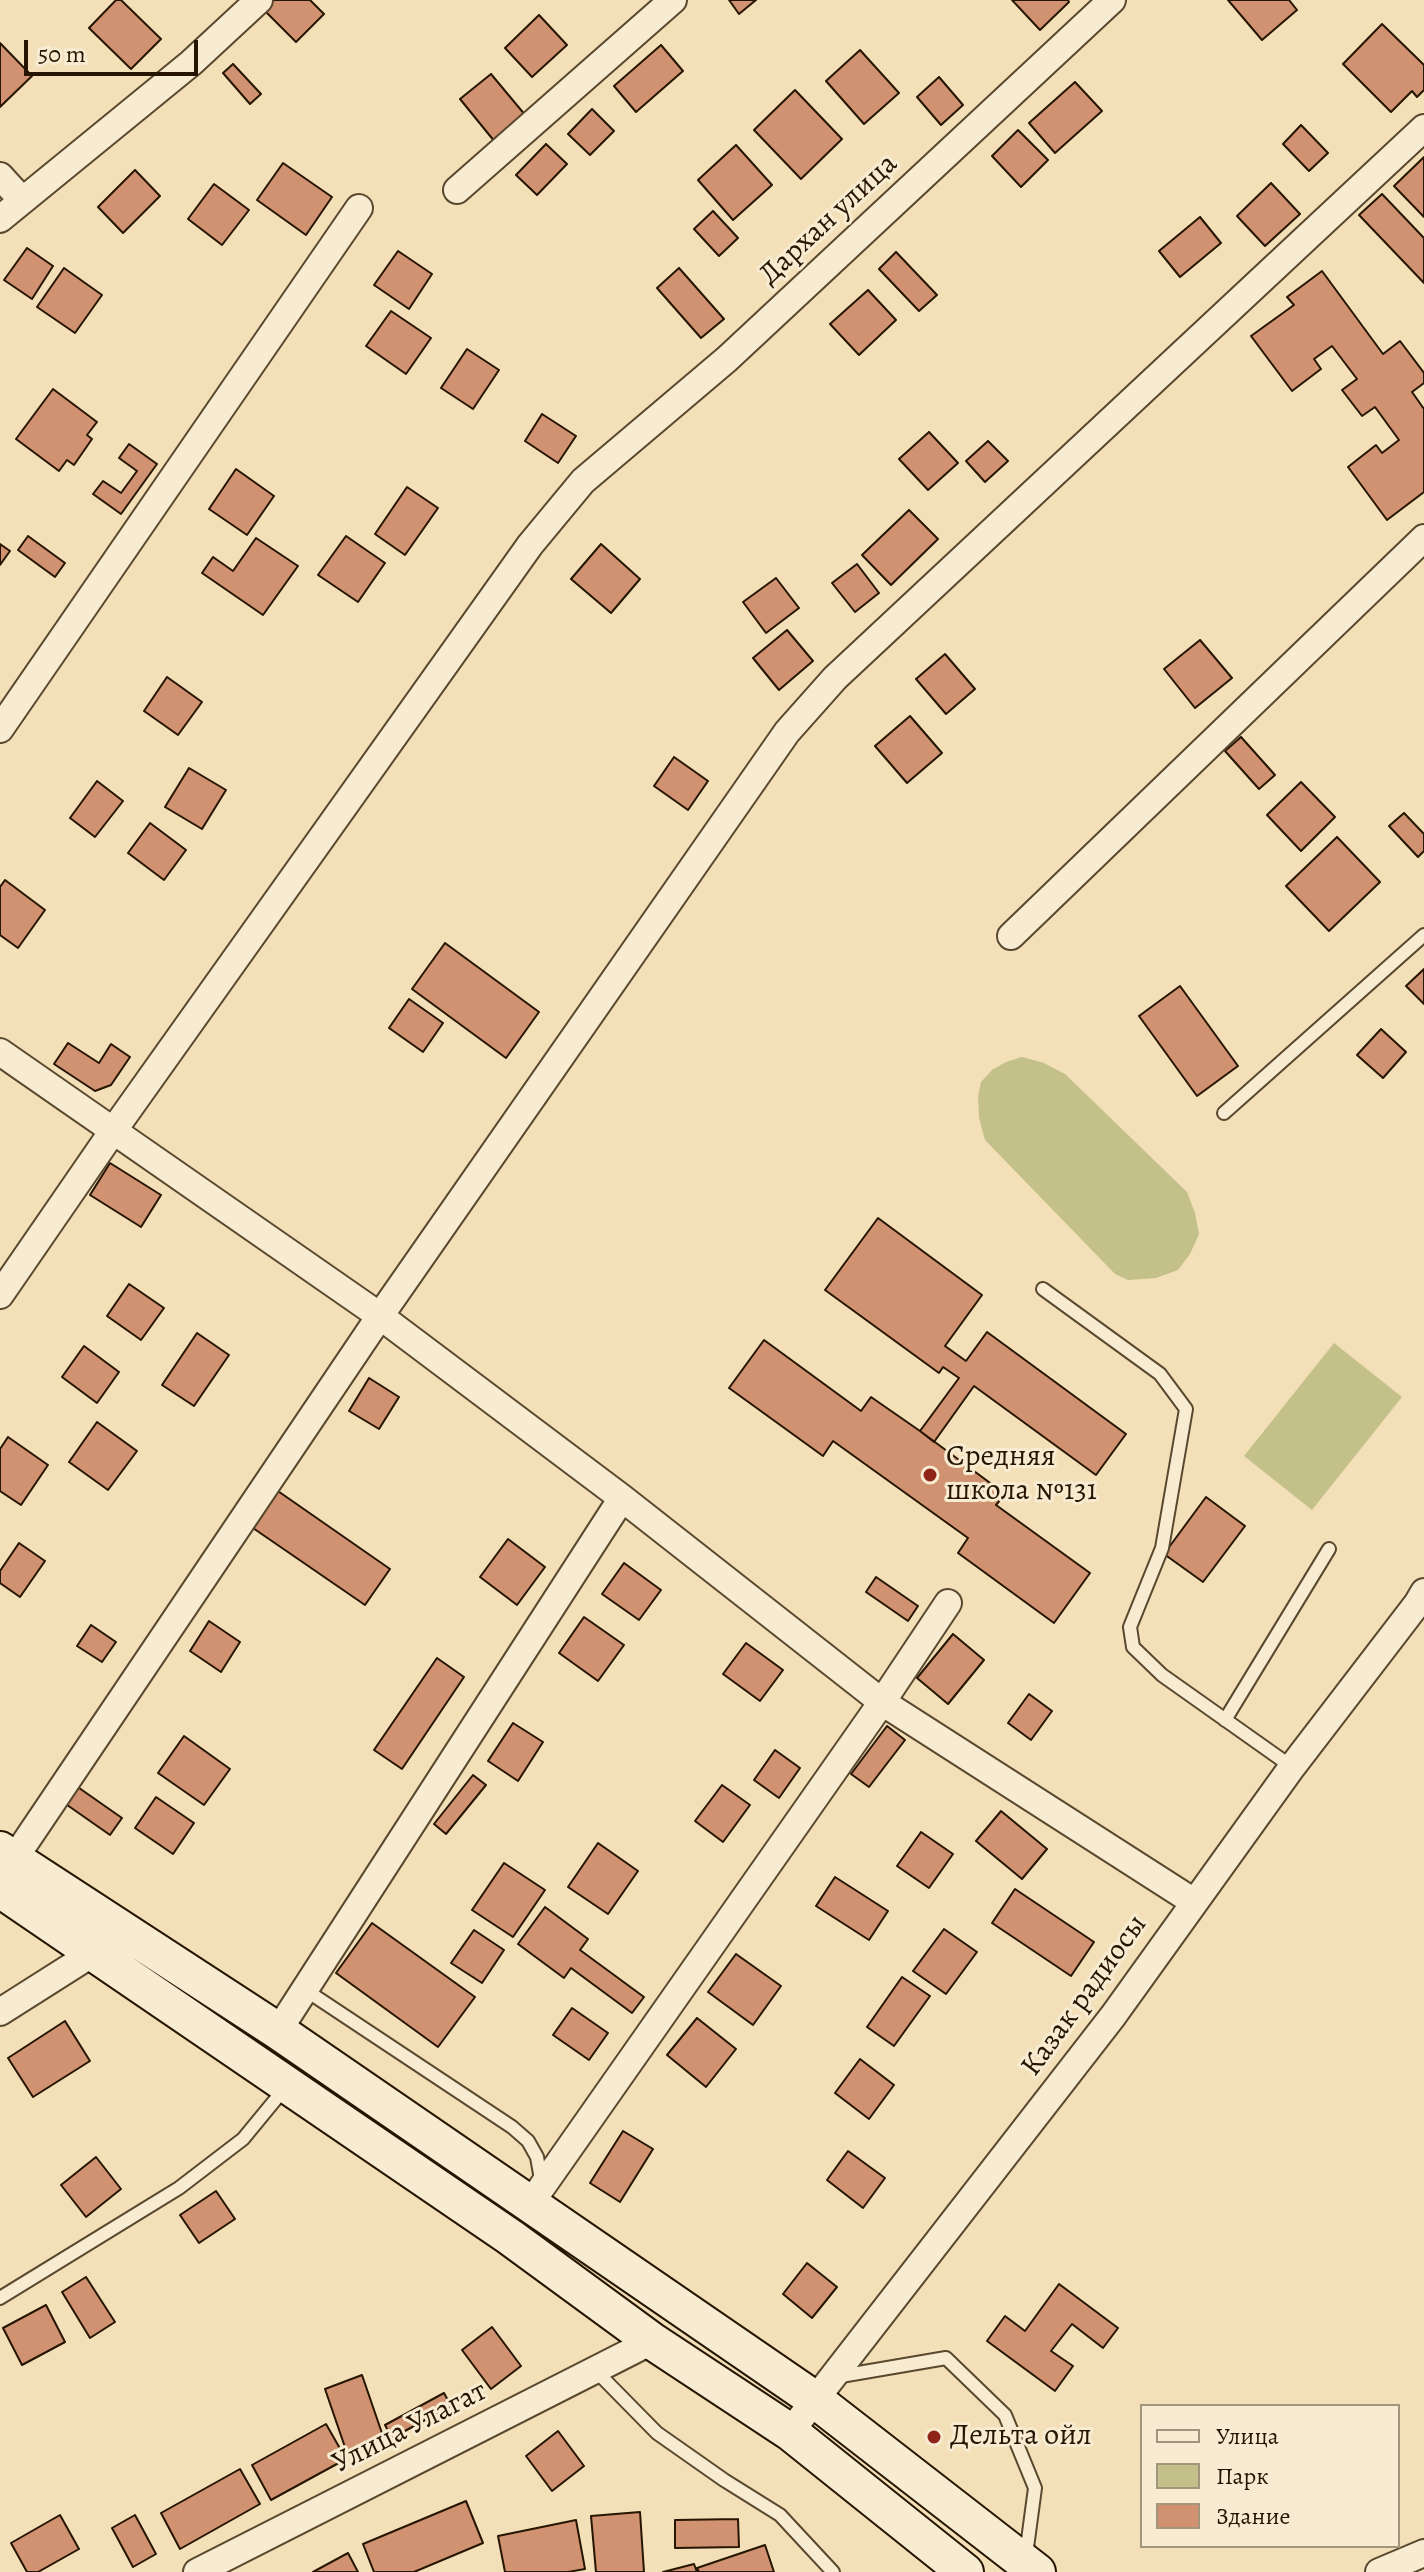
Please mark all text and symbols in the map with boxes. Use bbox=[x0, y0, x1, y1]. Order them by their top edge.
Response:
scale bar bbox=[28, 24, 202, 74]
text: 50 m bbox=[38, 38, 86, 70]
street label: Дархан улица bbox=[752, 147, 906, 293]
place label: Средняя школа №131 bbox=[946, 1440, 1097, 1510]
marker: Средняя школа №131 bbox=[921, 1466, 939, 1484]
street label: Казак радиосы bbox=[1014, 1908, 1156, 2084]
street label: Улица Улагат bbox=[327, 2374, 493, 2482]
legend bbox=[1140, 2404, 1400, 2548]
place label: Дельта ойл bbox=[950, 2419, 1092, 2455]
text: Улица bbox=[1216, 2420, 1279, 2452]
marker: Дельта ойл bbox=[925, 2428, 943, 2446]
text: Парк bbox=[1216, 2460, 1269, 2492]
text: Здание bbox=[1216, 2500, 1291, 2532]

